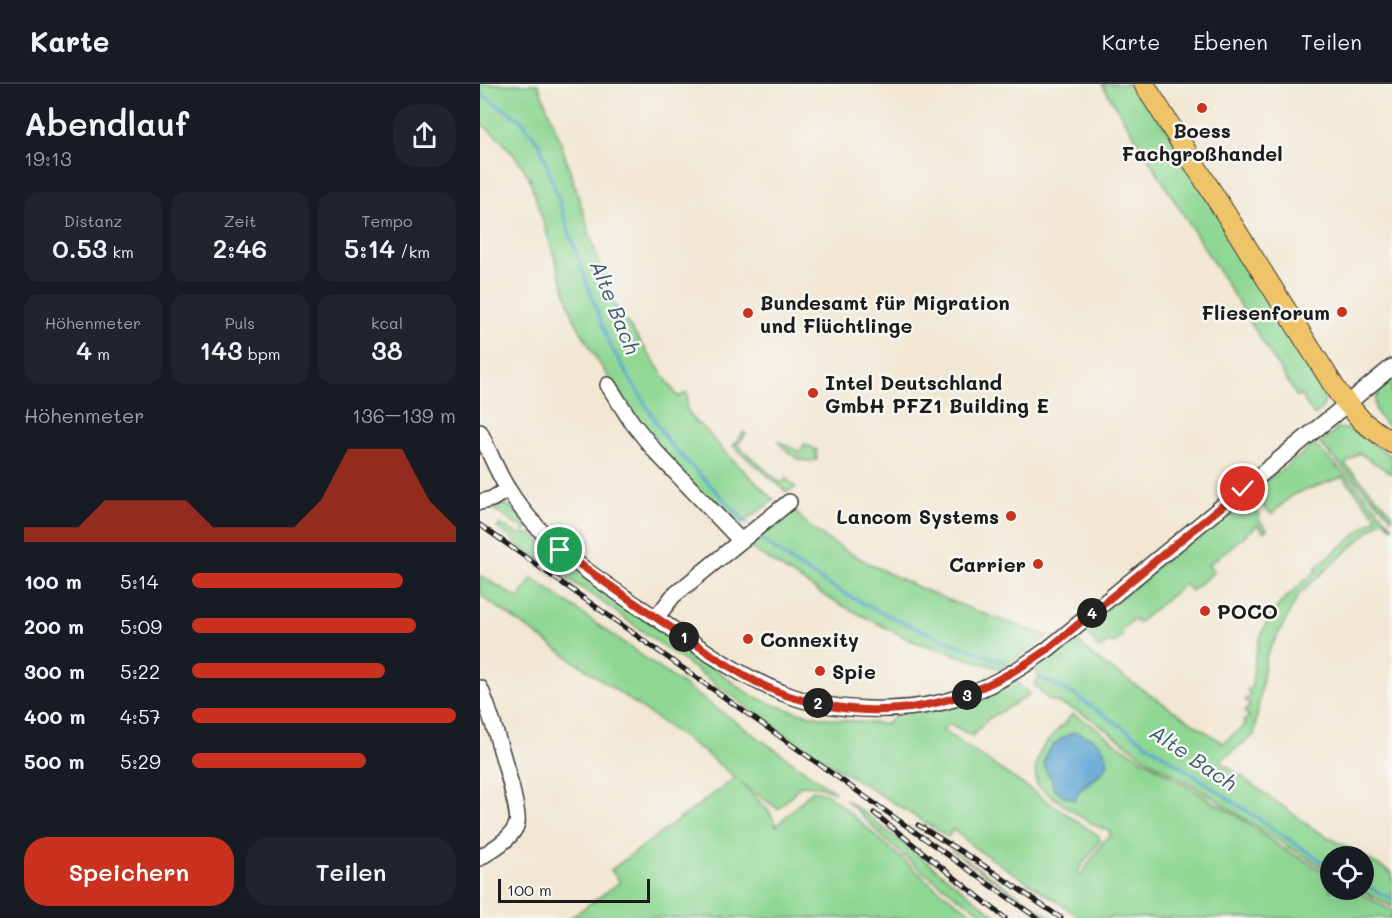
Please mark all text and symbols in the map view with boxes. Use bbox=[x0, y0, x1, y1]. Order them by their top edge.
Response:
text: Karte bbox=[30, 23, 109, 59]
text: Karte bbox=[1102, 28, 1160, 55]
text: Ebenen bbox=[1193, 28, 1268, 55]
text: Teilen bbox=[1301, 28, 1362, 55]
text: Abendlauf bbox=[24, 101, 189, 144]
marker: Boess Fachgroßhandel bbox=[1195, 101, 1209, 115]
button: share bbox=[393, 104, 456, 167]
place label: Boess Fachgroßhandel bbox=[1121, 117, 1283, 166]
text: 19:13 bbox=[24, 145, 72, 171]
text: Distanz bbox=[64, 210, 122, 231]
text: Zeit bbox=[224, 210, 256, 231]
text: Tempo bbox=[362, 210, 412, 231]
text: 0.53 bbox=[52, 231, 107, 265]
text: 2:46 bbox=[213, 231, 267, 265]
text: 5:14 bbox=[344, 231, 395, 265]
text: km bbox=[107, 241, 134, 262]
text: /km bbox=[395, 241, 430, 262]
water label: Alte Bach bbox=[585, 256, 647, 358]
place label: Bundesamt für Migration und Flüchtlinge bbox=[760, 289, 1010, 338]
place label: Fliesenforum bbox=[1201, 299, 1330, 325]
marker: Fliesenforum bbox=[1335, 305, 1349, 319]
marker: Bundesamt für Migration und Flüchtlinge bbox=[741, 306, 755, 320]
text: Höhenmeter bbox=[45, 312, 141, 333]
text: Puls bbox=[225, 312, 255, 333]
text: kcal bbox=[371, 312, 403, 333]
text: 4 bbox=[76, 333, 92, 367]
text: 143 bbox=[199, 333, 243, 367]
text: 38 bbox=[371, 333, 403, 367]
text: m bbox=[92, 343, 110, 364]
text: bpm bbox=[243, 343, 281, 364]
place label: Intel Deutschland GmbH PFZ1 Building E bbox=[825, 369, 1049, 418]
marker: Intel Deutschland GmbH PFZ1 Building E bbox=[806, 386, 820, 400]
text: Höhenmeter bbox=[24, 402, 144, 428]
text: 136–139 m bbox=[352, 402, 456, 428]
pin bbox=[1217, 463, 1268, 514]
icon: check bbox=[1226, 472, 1259, 505]
place label: Lancom Systems bbox=[836, 503, 999, 529]
marker: Lancom Systems bbox=[1004, 509, 1018, 523]
pin bbox=[534, 524, 585, 575]
icon: arrive bbox=[543, 533, 576, 566]
place label: Carrier bbox=[949, 551, 1026, 577]
marker: Carrier bbox=[1031, 557, 1045, 571]
text: 100 m bbox=[24, 568, 82, 594]
text: 5:14 bbox=[120, 568, 159, 594]
pin: 4 bbox=[1077, 598, 1107, 628]
place label: POCO bbox=[1217, 598, 1278, 624]
text: 4 bbox=[1087, 602, 1097, 623]
marker: POCO bbox=[1198, 604, 1212, 618]
text: 200 m bbox=[24, 613, 84, 639]
text: 5:09 bbox=[120, 613, 162, 639]
pin: 1 bbox=[669, 622, 699, 652]
text: 1 bbox=[680, 626, 688, 647]
place label: Connexity bbox=[760, 626, 859, 652]
marker: Connexity bbox=[741, 632, 755, 646]
text: 300 m bbox=[24, 658, 85, 684]
text: 5:22 bbox=[120, 658, 160, 684]
place label: Spie bbox=[832, 658, 876, 684]
marker: Spie bbox=[813, 664, 827, 678]
pin: 3 bbox=[952, 680, 982, 710]
text: 3 bbox=[962, 684, 972, 705]
pin: 2 bbox=[803, 688, 833, 718]
text: 2 bbox=[814, 692, 822, 713]
text: 400 m bbox=[24, 703, 85, 729]
text: 4:57 bbox=[120, 703, 161, 729]
water label: Alte Bach bbox=[1145, 718, 1243, 796]
text: 500 m bbox=[24, 748, 84, 774]
text: 5:29 bbox=[120, 748, 161, 774]
button: Speichern bbox=[24, 837, 234, 906]
button: Teilen bbox=[246, 837, 456, 906]
map controls bbox=[1320, 846, 1374, 900]
button: locate bbox=[1320, 846, 1374, 900]
scale bar bbox=[498, 876, 650, 904]
text: 100 m bbox=[507, 879, 552, 900]

